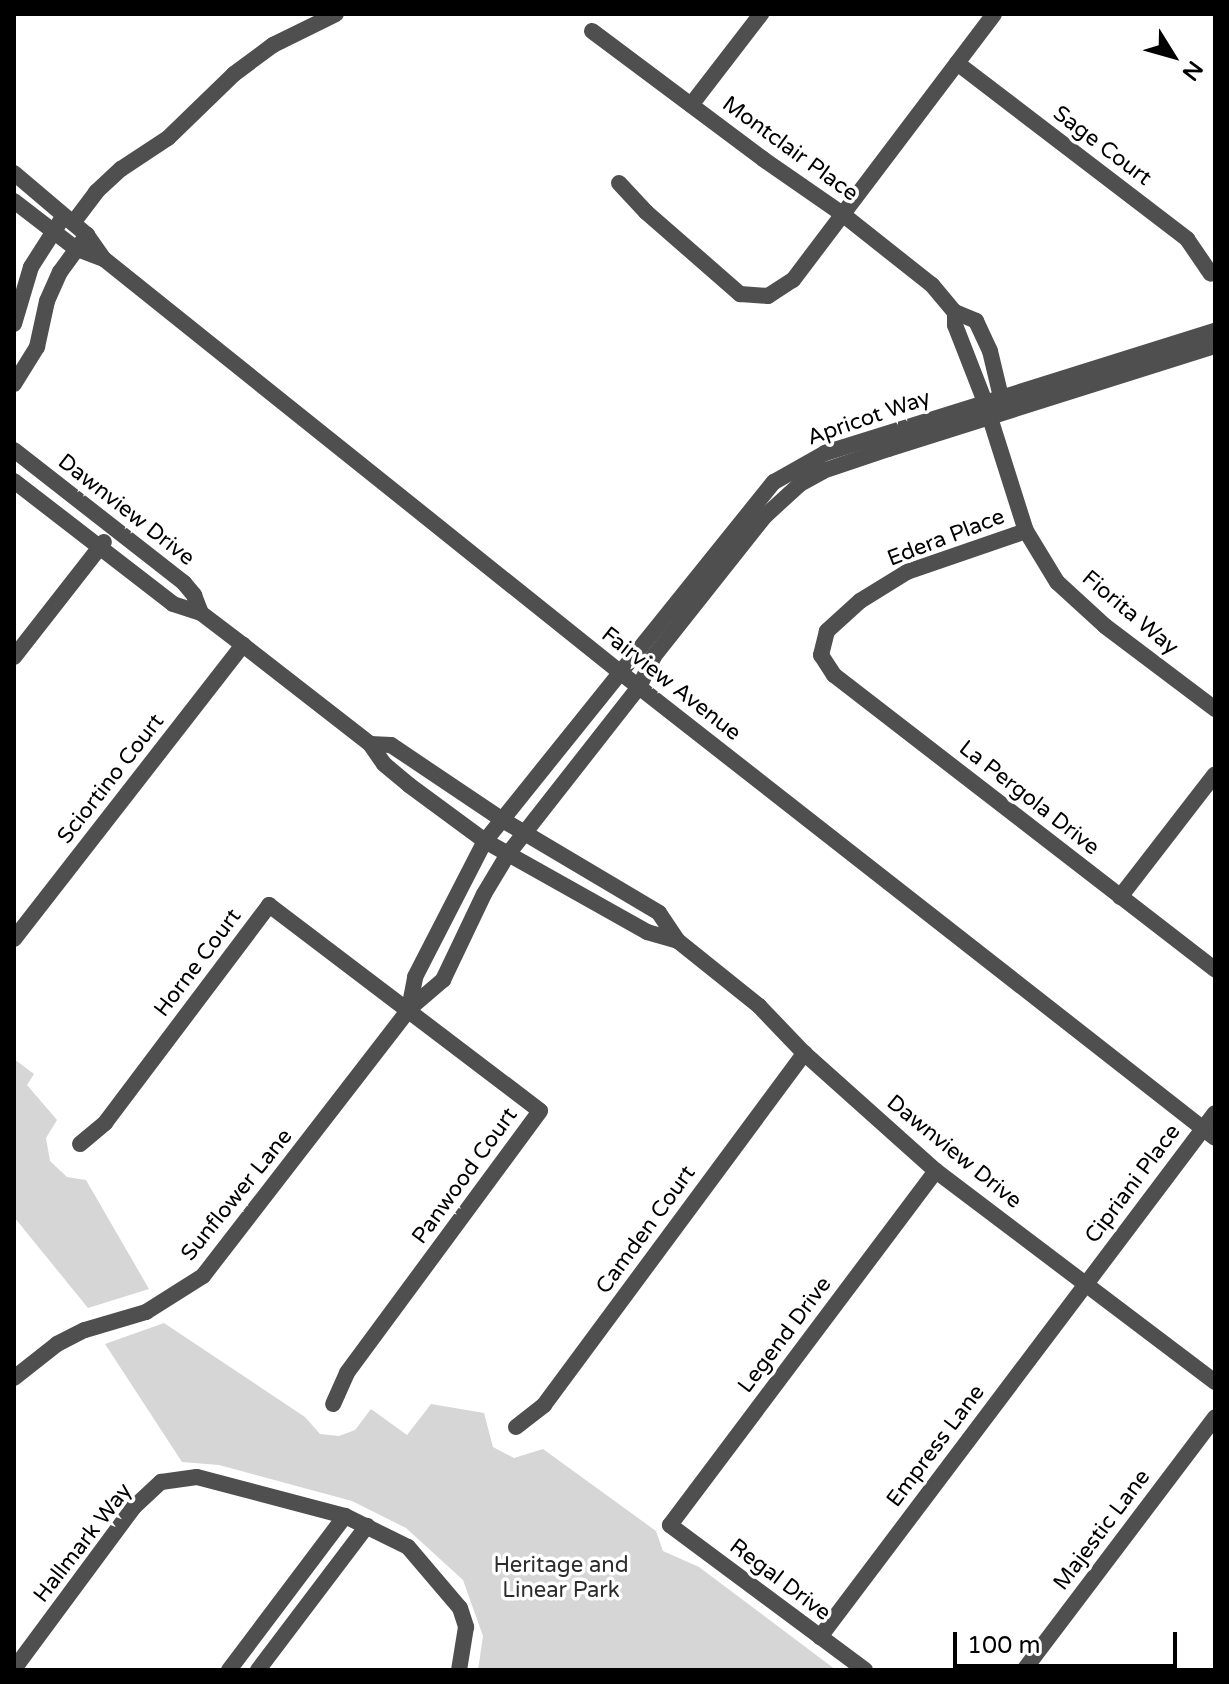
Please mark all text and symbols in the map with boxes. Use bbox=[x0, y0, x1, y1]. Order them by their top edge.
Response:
north arrow bbox=[1133, 16, 1213, 96]
text: N bbox=[1176, 56, 1208, 85]
street label: Montclair Place bbox=[717, 91, 863, 207]
street label: Sage Court bbox=[1048, 100, 1156, 192]
street label: Apricot Way bbox=[804, 385, 934, 451]
street label: Dawnview Drive bbox=[53, 449, 199, 571]
street label: Edera Place bbox=[884, 504, 1008, 572]
street label: Fiorita Way bbox=[1076, 565, 1184, 661]
street label: Fairview Avenue bbox=[596, 621, 746, 747]
street label: Sciortino Court bbox=[52, 709, 170, 849]
street label: La Pergola Drive bbox=[954, 735, 1104, 861]
street label: Horne Court bbox=[149, 904, 247, 1022]
street label: Dawnview Drive bbox=[881, 1090, 1027, 1214]
street label: Panwood Court bbox=[407, 1103, 523, 1249]
street label: Cipriani Place bbox=[1080, 1119, 1186, 1249]
street label: Sunflower Lane bbox=[176, 1124, 298, 1266]
street label: Camden Court bbox=[591, 1161, 701, 1299]
street label: Legend Drive bbox=[733, 1272, 837, 1398]
street label: Empress Lane bbox=[881, 1380, 991, 1512]
street label: Majestic Lane bbox=[1048, 1464, 1156, 1596]
street label: Hallmark Way bbox=[28, 1478, 138, 1608]
street label: Regal Drive bbox=[724, 1533, 836, 1627]
park label: Heritage and Linear Park bbox=[493, 1552, 629, 1604]
scale bar bbox=[957, 1616, 1181, 1666]
text: 100 m bbox=[967, 1631, 1041, 1660]

